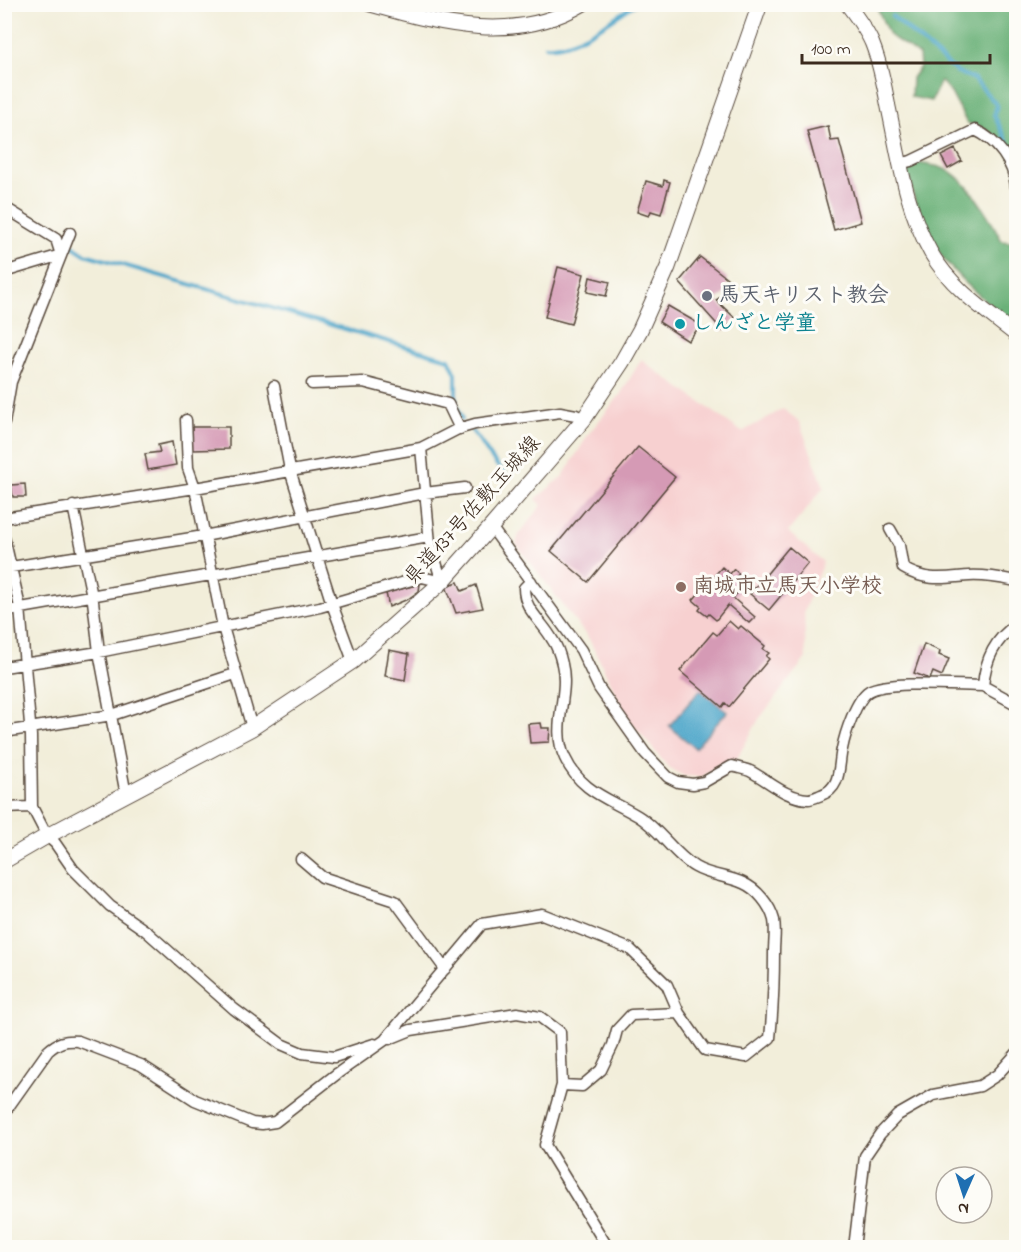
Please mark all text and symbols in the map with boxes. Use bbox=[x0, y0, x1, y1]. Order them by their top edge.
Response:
scale bar bbox=[802, 27, 990, 65]
text: 100 m bbox=[811, 37, 851, 63]
place label: 馬天キリスト教会 bbox=[719, 281, 889, 311]
marker: 馬天キリスト教会 bbox=[700, 289, 714, 303]
place label: しんざと学童 bbox=[692, 309, 816, 339]
marker: しんざと学童 bbox=[673, 317, 687, 331]
street label: 県道137号佐敷玉城線 bbox=[398, 430, 548, 592]
place label: 南城市立馬天小学校 bbox=[693, 572, 882, 602]
marker: 南城市立馬天小学校 bbox=[674, 580, 688, 594]
north arrow bbox=[934, 1165, 994, 1225]
text: N bbox=[957, 1196, 969, 1220]

